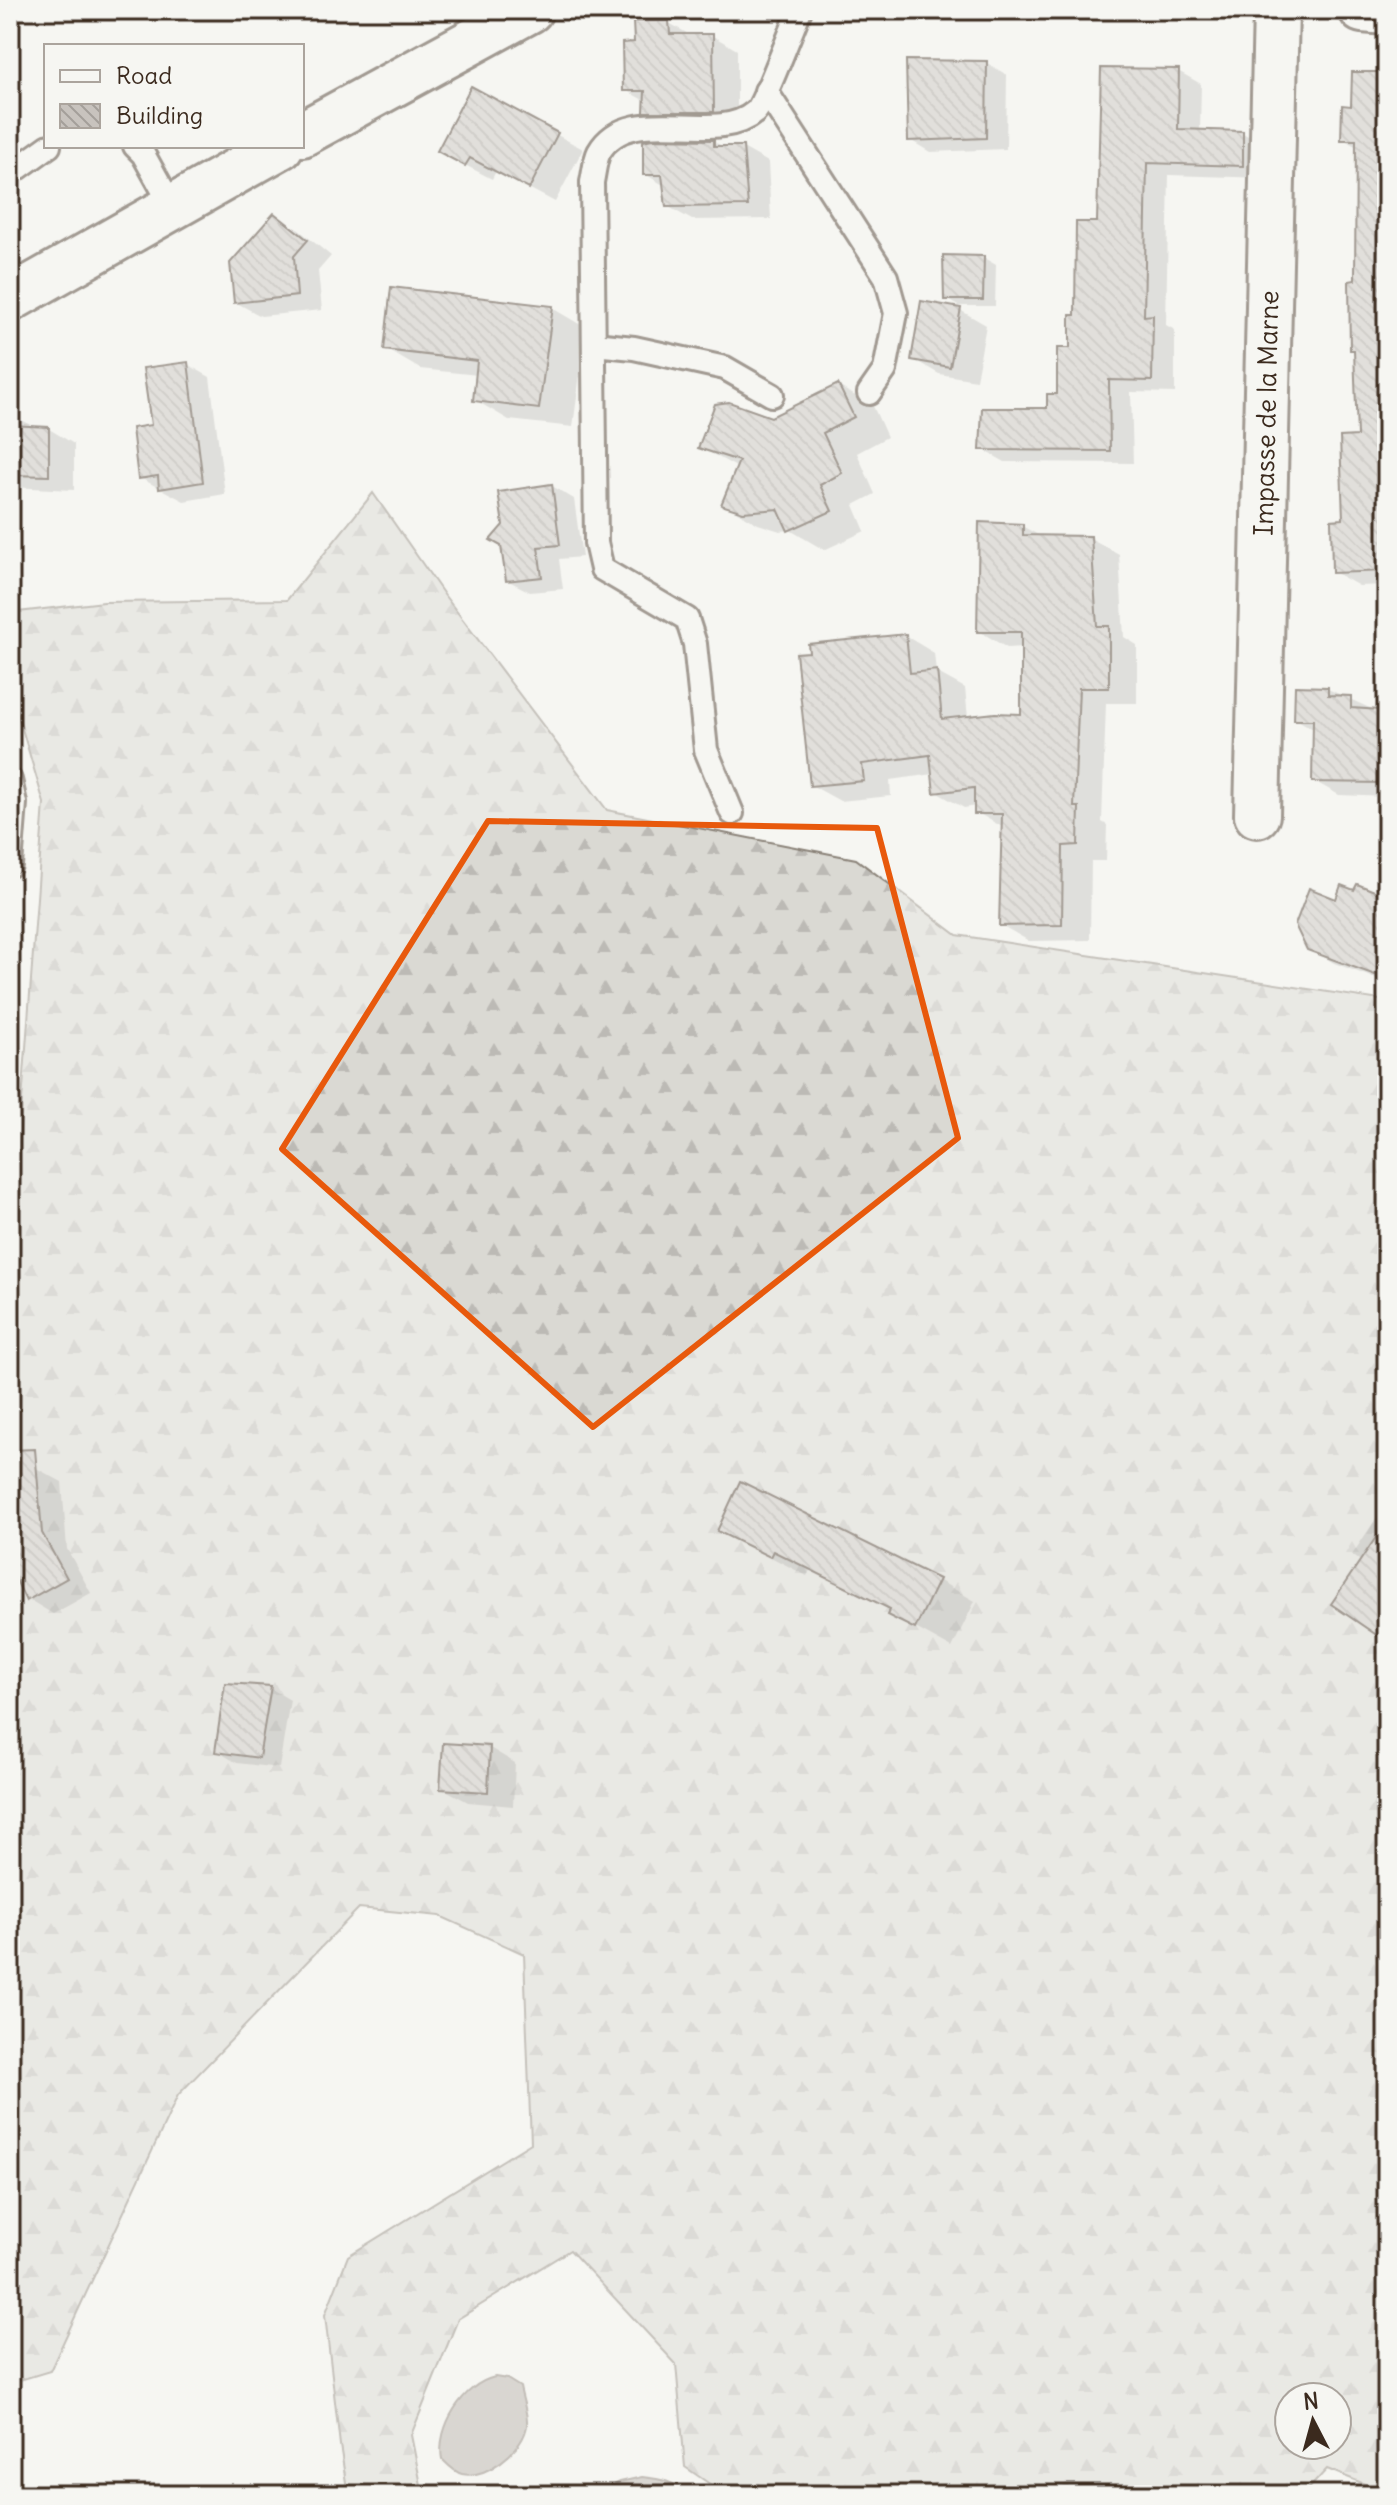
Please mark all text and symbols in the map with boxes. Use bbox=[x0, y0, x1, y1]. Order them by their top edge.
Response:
legend bbox=[44, 44, 304, 148]
text: Road bbox=[116, 60, 172, 90]
text: Building bbox=[116, 100, 203, 130]
street label: Impasse de la Marne bbox=[1247, 290, 1285, 536]
north arrow bbox=[1273, 2381, 1353, 2461]
text: N bbox=[1302, 2386, 1320, 2416]

